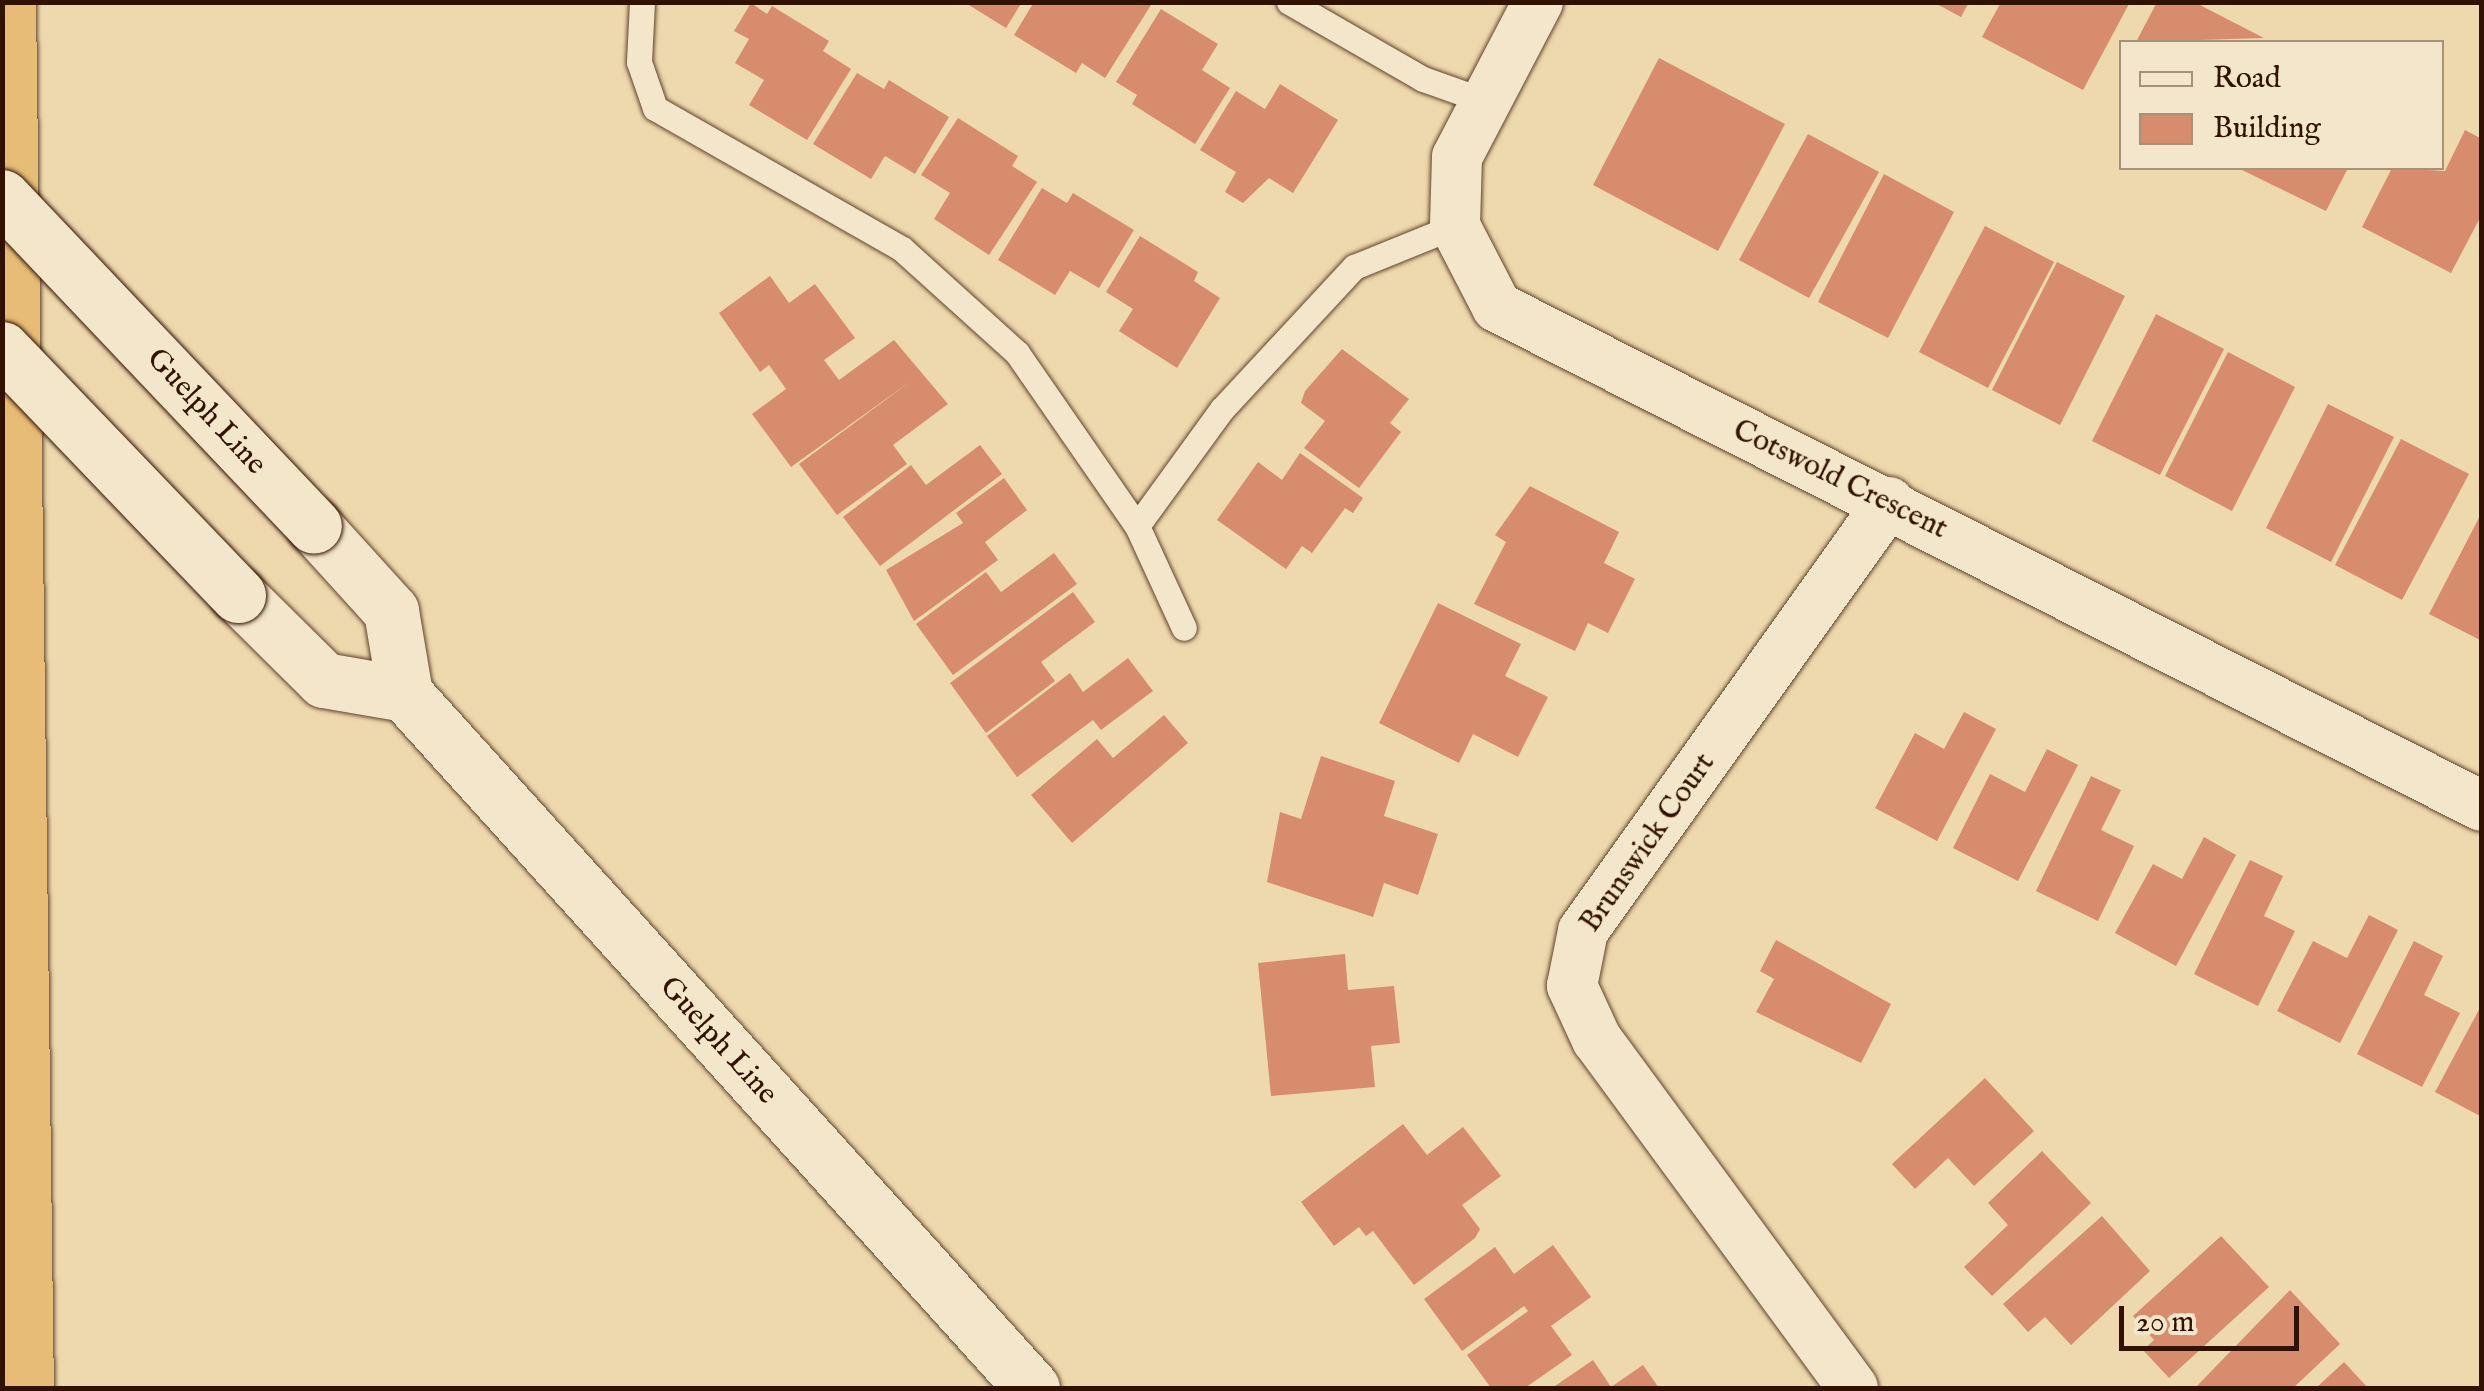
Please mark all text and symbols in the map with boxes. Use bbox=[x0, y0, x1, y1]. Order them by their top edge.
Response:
legend bbox=[2119, 40, 2444, 170]
text: Road bbox=[2213, 60, 2281, 98]
text: Building bbox=[2213, 110, 2321, 148]
street label: Guelph Line bbox=[139, 342, 273, 482]
street label: Cotswold Crescent bbox=[1727, 412, 1953, 548]
street label: Brunswick Court bbox=[1573, 746, 1723, 940]
street label: Guelph Line bbox=[651, 970, 785, 1112]
scale bar bbox=[2124, 1286, 2304, 1348]
text: 20 m bbox=[2136, 1304, 2195, 1342]

